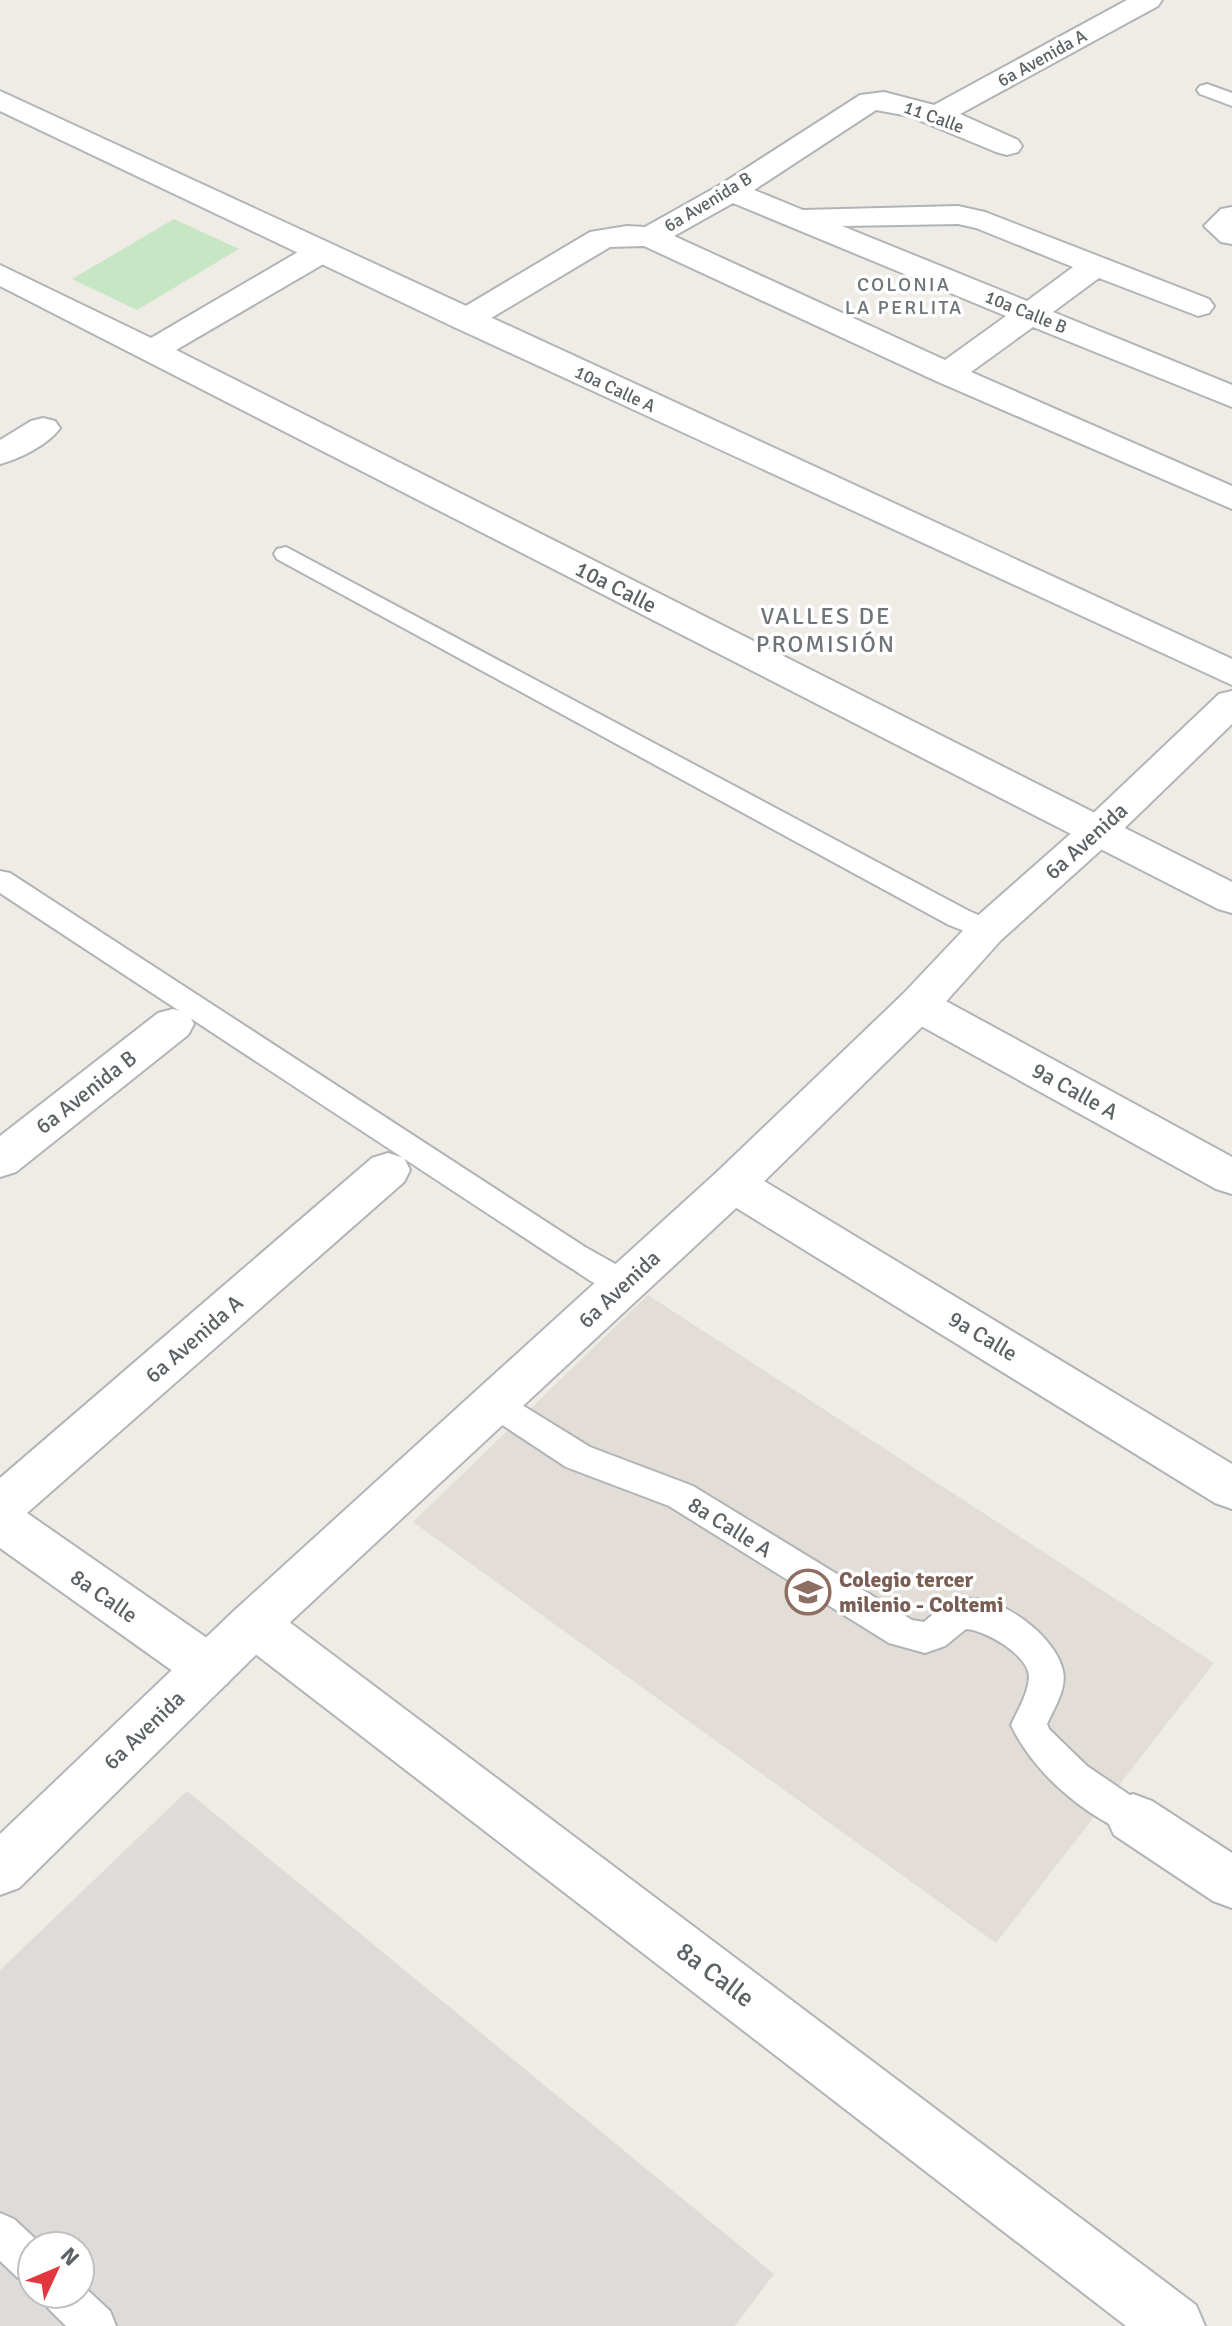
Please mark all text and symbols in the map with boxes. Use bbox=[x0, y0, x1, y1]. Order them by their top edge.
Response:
street label: 6a Avenida A bbox=[993, 24, 1091, 92]
street label: 11 Calle bbox=[901, 96, 967, 138]
street label: 6a Avenida B bbox=[660, 167, 756, 237]
district label: COLONIA LA PERLITA bbox=[845, 272, 963, 320]
street label: 10a Calle B bbox=[982, 286, 1070, 338]
street label: 10a Calle A bbox=[571, 361, 659, 417]
street label: 10a Calle bbox=[571, 555, 661, 619]
district label: VALLES DE PROMISIÓN bbox=[756, 601, 896, 659]
street label: 6a Avenida bbox=[1039, 797, 1133, 885]
street label: 6a Avenida B bbox=[30, 1044, 142, 1140]
street label: 9a Calle A bbox=[1027, 1056, 1123, 1126]
street label: 6a Avenida bbox=[572, 1244, 666, 1334]
street label: 6a Avenida A bbox=[140, 1289, 249, 1389]
street label: 9a Calle bbox=[944, 1305, 1022, 1367]
street label: 8a Calle A bbox=[683, 1491, 777, 1564]
street label: 8a Calle bbox=[65, 1563, 143, 1629]
place label: Colegio tercer milenio - Coltemi bbox=[839, 1566, 1004, 1618]
school or university icon: Colegio tercer milenio - Coltemi bbox=[784, 1568, 832, 1616]
street label: 6a Avenida bbox=[98, 1685, 190, 1775]
street label: 8a Calle bbox=[670, 1935, 760, 2015]
north arrow bbox=[16, 2230, 96, 2310]
text: N bbox=[55, 2242, 85, 2271]

